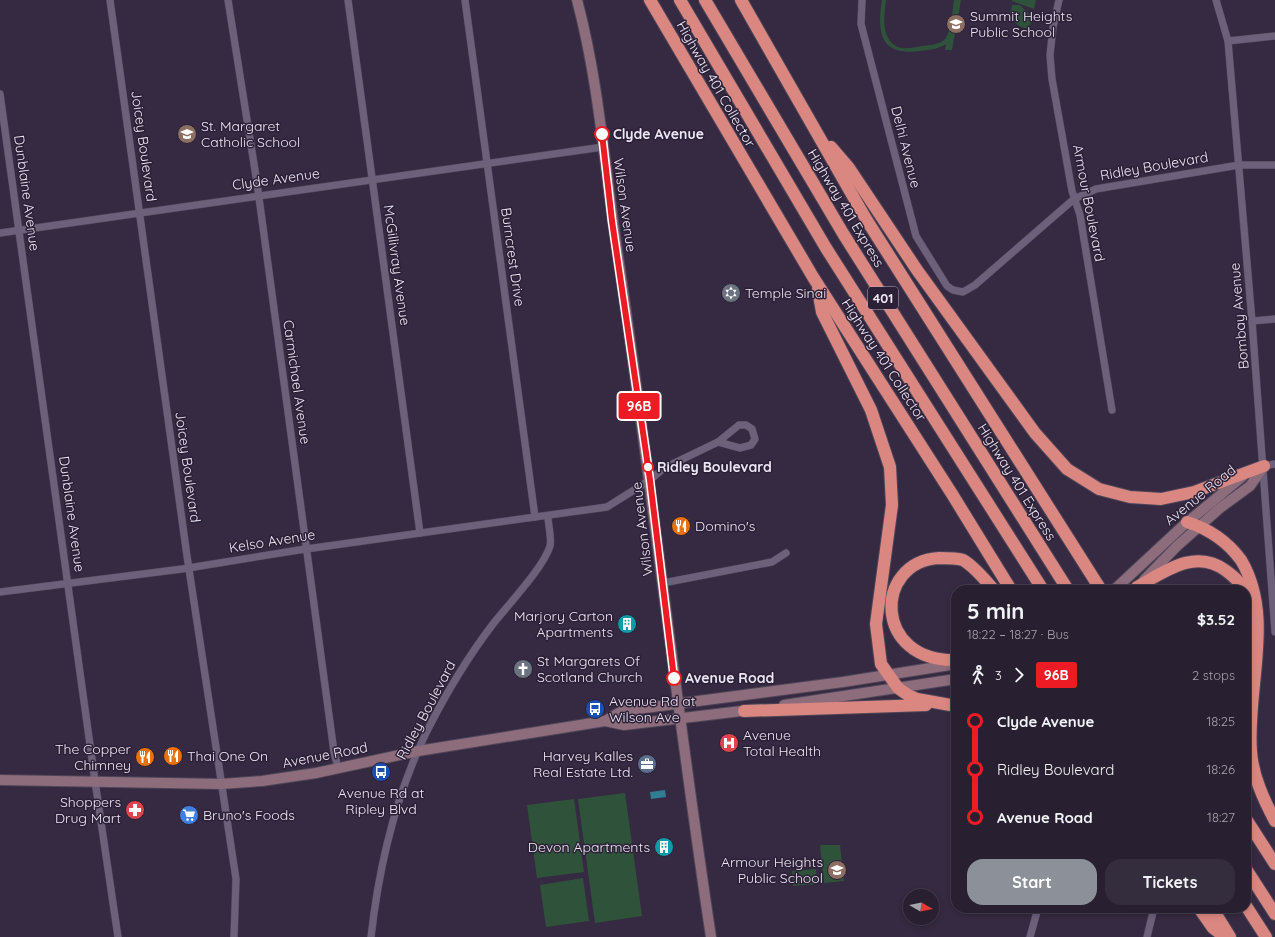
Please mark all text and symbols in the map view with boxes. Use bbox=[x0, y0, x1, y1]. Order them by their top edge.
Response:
place label: Summit Heights Public School bbox=[970, 7, 1072, 41]
school or university icon: Summit Heights Public School bbox=[945, 13, 967, 35]
street label: Highway 401 Collector bbox=[672, 18, 760, 151]
street label: Joicey Boulevard bbox=[127, 89, 161, 203]
street label: Delhi Avenue bbox=[887, 104, 925, 190]
place label: St. Margaret Catholic School bbox=[201, 117, 300, 151]
school or university icon: St. Margaret Catholic School bbox=[176, 123, 198, 145]
place label: Clyde Avenue bbox=[613, 125, 704, 143]
marker: Clyde Avenue bbox=[594, 126, 610, 142]
street label: Dunblaine Avenue bbox=[10, 134, 44, 252]
street label: Armour Boulevard bbox=[1069, 143, 1109, 263]
street label: Highway 401 Express bbox=[804, 146, 888, 270]
street label: Ridley Boulevard bbox=[1099, 148, 1209, 184]
street label: Wilson Avenue bbox=[610, 157, 641, 253]
street label: Clyde Avenue bbox=[231, 164, 321, 194]
street label: McGillivray Avenue bbox=[380, 203, 414, 327]
street label: Burncrest Drive bbox=[497, 206, 529, 308]
street label: Bombay Avenue bbox=[1225, 262, 1253, 370]
synagogue icon: Temple Sinai bbox=[720, 282, 742, 304]
place label: Temple Sinai bbox=[745, 284, 826, 302]
road number: 401 bbox=[868, 287, 898, 309]
street label: Highway 401 Collector bbox=[838, 295, 931, 425]
street label: Carmichael Avenue bbox=[279, 319, 315, 445]
line badge: 96B bbox=[616, 393, 662, 419]
text: 96B bbox=[627, 397, 651, 415]
street label: Joicey Boulevard bbox=[171, 410, 205, 524]
street label: Highway 401 Express bbox=[974, 420, 1060, 544]
street label: Dunblaine Avenue bbox=[55, 455, 89, 573]
place label: Ridley Boulevard bbox=[657, 458, 772, 476]
marker: Ridley Boulevard bbox=[642, 461, 654, 473]
street label: Avenue Road bbox=[1161, 461, 1239, 529]
street label: Wilson Avenue bbox=[627, 481, 657, 577]
restaurant icon: Domino's bbox=[670, 515, 692, 537]
place label: Domino's bbox=[695, 517, 755, 535]
street label: Kelso Avenue bbox=[228, 525, 316, 557]
text: 5 min bbox=[967, 597, 1024, 625]
place label: Marjory Carton Apartments bbox=[514, 607, 613, 641]
text: $3.52 bbox=[1197, 610, 1235, 629]
building icon: Marjory Carton Apartments bbox=[616, 613, 638, 635]
text: 18:22 – 18:27 · Bus bbox=[967, 626, 1069, 642]
place label: St Margarets Of Scotland Church bbox=[537, 652, 643, 686]
street label: Ridley Boulevard bbox=[392, 657, 460, 763]
church icon: St Margarets Of Scotland Church bbox=[512, 658, 534, 680]
icon: walk bbox=[967, 664, 989, 686]
icon: forward bbox=[1008, 664, 1030, 686]
text: 96B bbox=[1044, 666, 1069, 684]
text: 3 bbox=[995, 667, 1002, 683]
text: 2 stops bbox=[1192, 667, 1235, 683]
place label: Avenue Road bbox=[685, 669, 774, 687]
marker: Avenue Road bbox=[666, 670, 682, 686]
place label: Avenue Rd at Wilson Ave bbox=[609, 692, 696, 726]
bus stop icon: Avenue Rd at Wilson Ave bbox=[584, 698, 606, 720]
text: Clyde Avenue bbox=[997, 712, 1094, 731]
text: 18:25 bbox=[1206, 713, 1235, 729]
place label: Avenue Total Health bbox=[743, 726, 821, 760]
hospital icon: Avenue Total Health bbox=[718, 732, 740, 754]
street label: Avenue Road bbox=[281, 738, 369, 772]
place label: The Copper Chimney bbox=[55, 740, 132, 774]
restaurant icon: Thai One On bbox=[162, 745, 184, 767]
restaurant icon: The Copper Chimney bbox=[134, 746, 156, 768]
place label: Thai One On bbox=[187, 747, 268, 765]
place label: Harvey Kalles Real Estate Ltd. bbox=[533, 747, 633, 781]
office icon: Harvey Kalles Real Estate Ltd. bbox=[636, 753, 658, 775]
text: Ridley Boulevard bbox=[997, 760, 1114, 779]
bus stop icon: Avenue Rd at Ripley Blvd bbox=[370, 761, 392, 783]
text: 18:26 bbox=[1207, 761, 1235, 777]
place label: Avenue Rd at Ripley Blvd bbox=[338, 784, 425, 818]
place label: Shoppers Drug Mart bbox=[55, 793, 121, 827]
pharmacy icon: Shoppers Drug Mart bbox=[124, 799, 146, 821]
supermarket icon: Bruno's Foods bbox=[178, 804, 200, 826]
place label: Bruno's Foods bbox=[203, 806, 295, 824]
text: Avenue Road bbox=[997, 808, 1093, 827]
text: 18:27 bbox=[1207, 809, 1235, 825]
building icon: Devon Apartments bbox=[653, 836, 675, 858]
place label: Devon Apartments bbox=[528, 838, 650, 856]
place label: Armour Heights Public School bbox=[721, 853, 823, 887]
school or university icon: Armour Heights Public School bbox=[826, 859, 848, 881]
button: Start bbox=[967, 859, 1097, 905]
button: Tickets bbox=[1105, 859, 1235, 905]
north arrow bbox=[903, 889, 939, 925]
map controls bbox=[903, 889, 939, 925]

